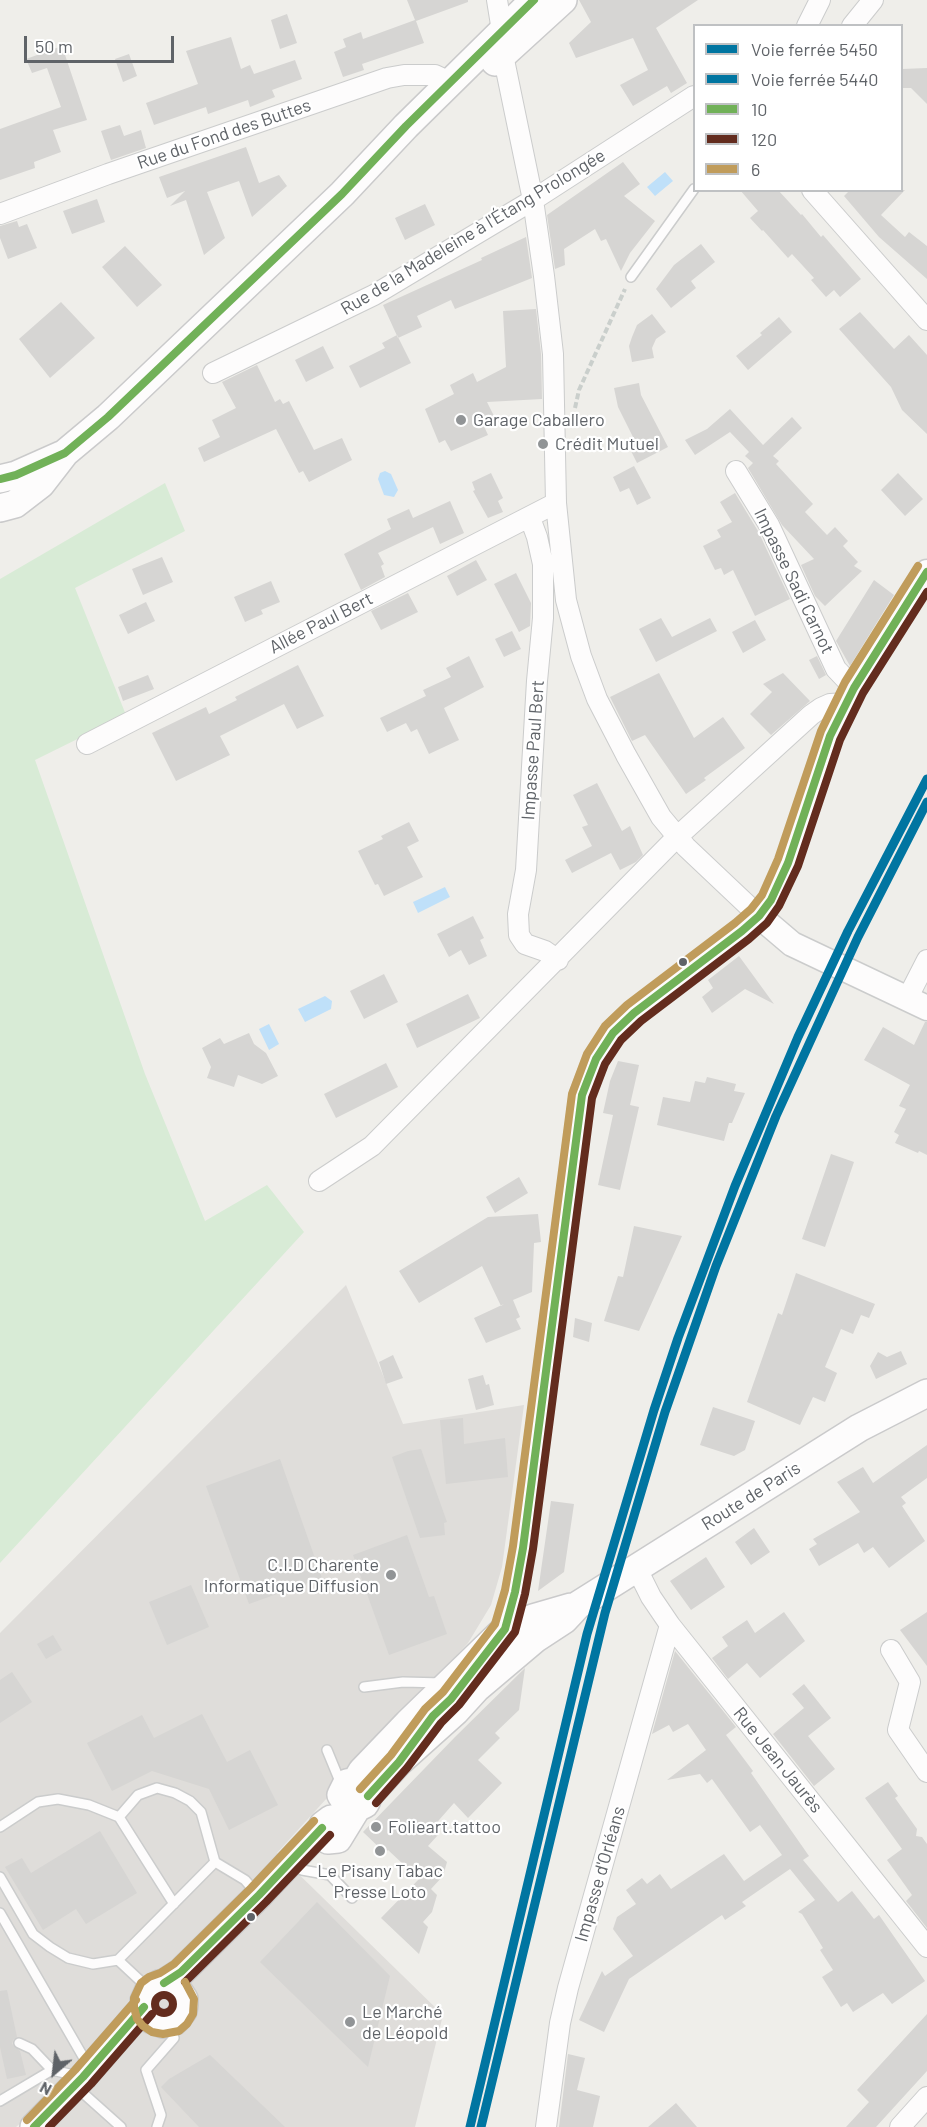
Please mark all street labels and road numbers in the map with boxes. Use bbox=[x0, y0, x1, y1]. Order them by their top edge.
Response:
street label: Rue du Fond des Buttes bbox=[134, 94, 314, 174]
street label: Rue de la Madeleine à l'Étang Prolongée bbox=[337, 144, 609, 320]
street label: Impasse Sadi Carnot bbox=[749, 505, 839, 657]
street label: Allée Paul Bert bbox=[266, 588, 376, 658]
street label: Impasse Paul Bert bbox=[517, 679, 549, 821]
street label: Route de Paris bbox=[698, 1457, 804, 1535]
street label: Rue Jean Jaurès bbox=[729, 1703, 827, 1817]
street label: Impasse d'Orléans bbox=[570, 1804, 630, 1944]

